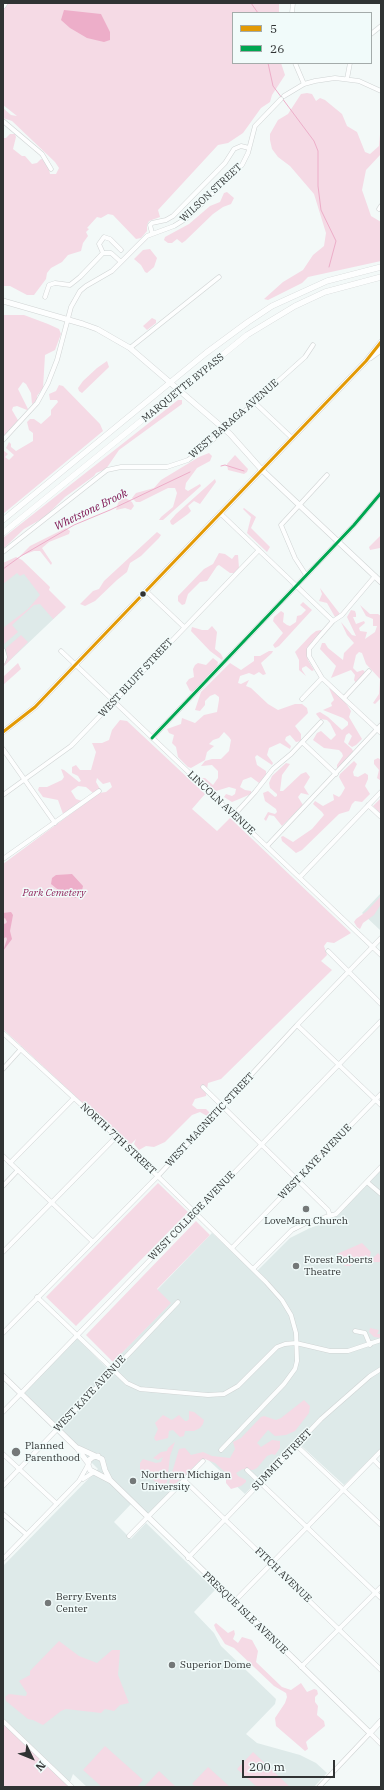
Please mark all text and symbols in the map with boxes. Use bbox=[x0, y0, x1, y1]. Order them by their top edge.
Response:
legend bbox=[232, 12, 372, 64]
text: 5 bbox=[270, 21, 277, 36]
text: 26 bbox=[270, 41, 284, 56]
street label: WILSON STREET bbox=[177, 161, 245, 225]
street label: MARQUETTE BYPASS bbox=[140, 351, 226, 425]
street label: WEST BARAGA AVENUE bbox=[187, 377, 281, 461]
water label: Whetstone Brook bbox=[52, 487, 130, 533]
unlabelled marker bbox=[138, 589, 148, 599]
street label: WEST BLUFF STREET bbox=[96, 636, 176, 720]
street label: LINCOLN AVENUE bbox=[185, 769, 257, 837]
park label: Park Cemetery bbox=[22, 887, 86, 899]
street label: WEST MAGNETIC STREET bbox=[163, 1070, 257, 1170]
street label: NORTH 7TH STREET bbox=[78, 1101, 158, 1177]
street label: WEST KAYE AVENUE bbox=[276, 1122, 354, 1202]
street label: WEST COLLEGE AVENUE bbox=[146, 1169, 238, 1263]
marker: LoveMarq Church bbox=[301, 1204, 311, 1214]
place label: LoveMarq Church bbox=[264, 1215, 348, 1227]
place label: Forest Roberts Theatre bbox=[304, 1254, 373, 1278]
marker: Forest Roberts Theatre bbox=[291, 1261, 301, 1271]
street label: WEST KAYE AVENUE bbox=[51, 1353, 129, 1435]
street label: SUMMIT STREET bbox=[249, 1427, 315, 1493]
place label: Planned Parenthood bbox=[25, 1440, 80, 1464]
marker: Planned Parenthood bbox=[10, 1446, 22, 1458]
place label: Northern Michigan University bbox=[141, 1469, 231, 1492]
marker: Northern Michigan University bbox=[128, 1476, 138, 1486]
street label: FITCH AVENUE bbox=[252, 1545, 314, 1605]
street label: PRESQUE ISLE AVENUE bbox=[200, 1569, 290, 1657]
place label: Berry Events Center bbox=[56, 1591, 117, 1614]
marker: Berry Events Center bbox=[43, 1598, 53, 1608]
place label: Superior Dome bbox=[180, 1659, 251, 1671]
marker: Superior Dome bbox=[167, 1660, 177, 1670]
north arrow bbox=[12, 1738, 52, 1778]
scale bar bbox=[244, 1752, 337, 1778]
text: N bbox=[33, 1758, 49, 1774]
text: 200 m bbox=[249, 1759, 285, 1774]

